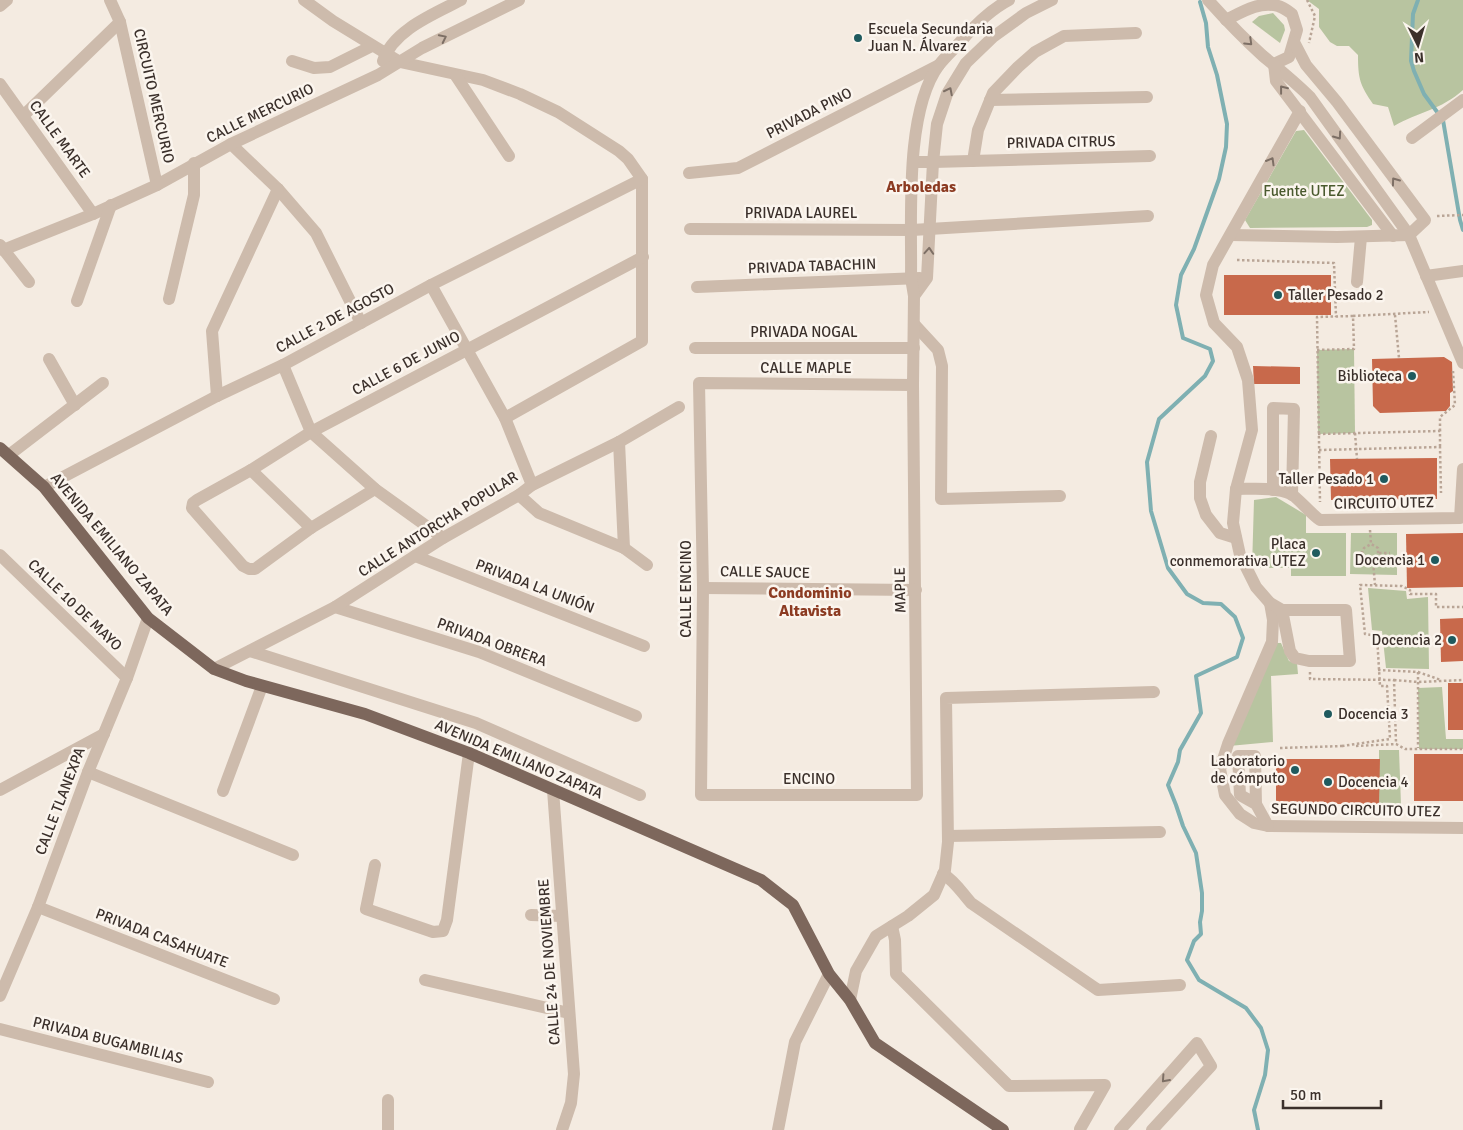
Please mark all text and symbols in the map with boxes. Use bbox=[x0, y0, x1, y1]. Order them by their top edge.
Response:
place label: Escuela Secundaria Juan N. Álvarez bbox=[868, 20, 993, 55]
north arrow bbox=[1393, 20, 1443, 70]
street label: CIRCUITO MERCURIO bbox=[130, 27, 178, 165]
marker: Escuela Secundaria Juan N. Álvarez bbox=[852, 32, 864, 44]
one-way arrow bbox=[438, 34, 447, 44]
one-way arrow bbox=[1244, 36, 1253, 45]
text: N bbox=[1413, 49, 1425, 66]
street label: CALLE MERCURIO bbox=[203, 79, 317, 147]
street label: PRIVADA PINO bbox=[763, 84, 855, 142]
one-way arrow bbox=[1280, 85, 1289, 95]
one-way arrow bbox=[943, 88, 953, 97]
street label: CALLE MARTE bbox=[26, 97, 94, 181]
one-way arrow bbox=[1332, 131, 1341, 140]
street label: PRIVADA CITRUS bbox=[1006, 132, 1116, 152]
one-way arrow bbox=[1265, 158, 1275, 167]
district label: Arboledas bbox=[886, 177, 956, 197]
one-way arrow bbox=[1392, 177, 1401, 187]
park label: Fuente UTEZ bbox=[1263, 182, 1345, 200]
street label: PRIVADA LAUREL bbox=[745, 204, 858, 222]
one-way arrow bbox=[923, 247, 934, 255]
street label: PRIVADA TABACHIN bbox=[748, 255, 876, 277]
street label: CALLE 2 DE AGOSTO bbox=[273, 279, 397, 357]
place label: Taller Pesado 2 bbox=[1288, 286, 1384, 304]
marker: Taller Pesado 2 bbox=[1272, 289, 1284, 301]
street label: PRIVADA NOGAL bbox=[750, 323, 858, 341]
street label: CALLE 6 DE JUNIO bbox=[349, 327, 463, 399]
street label: CALLE MAPLE bbox=[760, 359, 852, 377]
place label: Biblioteca bbox=[1338, 367, 1402, 385]
marker: Biblioteca bbox=[1406, 370, 1418, 382]
street label: CALLE ANTORCHA POPULAR bbox=[355, 467, 521, 581]
street label: AVENIDA EMILIANO ZAPATA bbox=[47, 469, 177, 619]
place label: Taller Pesado 1 bbox=[1278, 470, 1374, 488]
marker: Taller Pesado 1 bbox=[1378, 473, 1390, 485]
street label: CIRCUITO UTEZ bbox=[1334, 493, 1434, 513]
place label: Placa conmemorativa UTEZ bbox=[1170, 535, 1306, 570]
street label: CALLE ENCINO bbox=[677, 540, 695, 638]
marker: Placa conmemorativa UTEZ bbox=[1310, 547, 1322, 559]
place label: Docencia 1 bbox=[1355, 551, 1425, 569]
street label: PRIVADA LA UNIÓN bbox=[473, 554, 597, 617]
marker: Docencia 1 bbox=[1429, 554, 1441, 566]
street label: CALLE 10 DE MAYO bbox=[24, 555, 126, 655]
street label: CALLE SAUCE bbox=[720, 562, 810, 582]
street label: MAPLE bbox=[891, 567, 909, 613]
district label: Condominio Altavista bbox=[768, 583, 852, 621]
street label: PRIVADA OBRERA bbox=[435, 614, 549, 670]
place label: Docencia 2 bbox=[1372, 631, 1442, 649]
marker: Docencia 2 bbox=[1446, 634, 1458, 646]
place label: Docencia 3 bbox=[1338, 705, 1409, 723]
marker: Docencia 3 bbox=[1322, 708, 1334, 720]
street label: AVENIDA EMILIANO ZAPATA bbox=[432, 715, 606, 803]
street label: CALLE TLANEXPA bbox=[31, 745, 89, 857]
place label: Laboratorio de cómputo bbox=[1210, 752, 1285, 787]
marker: Laboratorio de cómputo bbox=[1289, 764, 1301, 776]
street label: ENCINO bbox=[783, 770, 835, 788]
place label: Docencia 4 bbox=[1338, 773, 1409, 791]
marker: Docencia 4 bbox=[1322, 776, 1334, 788]
street label: SEGUNDO CIRCUITO UTEZ bbox=[1271, 800, 1441, 820]
street label: CALLE 24 DE NOVIEMBRE bbox=[534, 878, 564, 1046]
street label: PRIVADA CASAHUATE bbox=[93, 904, 231, 972]
street label: PRIVADA BUGAMBILIAS bbox=[31, 1013, 185, 1067]
one-way arrow bbox=[1161, 1074, 1170, 1083]
scale bar bbox=[1283, 1078, 1380, 1110]
text: 50 m bbox=[1290, 1086, 1321, 1104]

